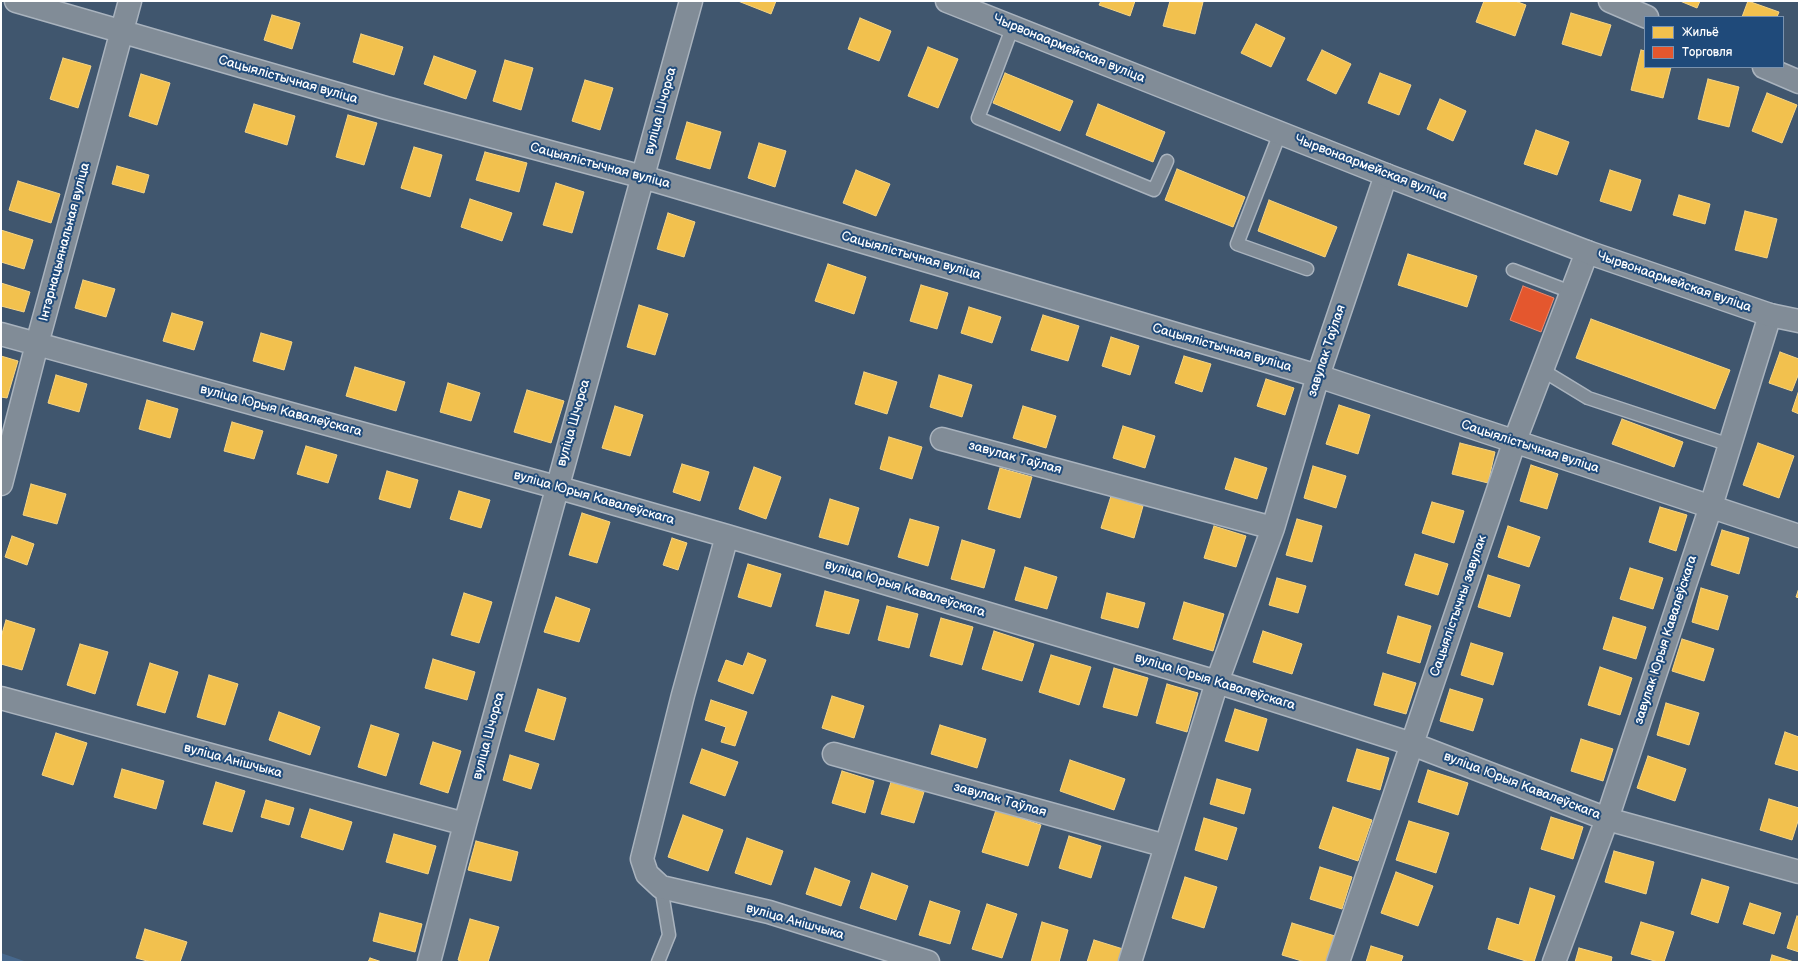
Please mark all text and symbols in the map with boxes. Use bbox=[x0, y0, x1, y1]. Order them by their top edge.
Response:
street label: Чырвонаармейская вуліца bbox=[991, 11, 1147, 87]
legend bbox=[1644, 16, 1784, 68]
text: Жильё bbox=[1682, 25, 1719, 40]
text: Торговля bbox=[1682, 45, 1732, 60]
street label: Сацыялістычная вуліца bbox=[217, 53, 359, 107]
street label: вуліца Шчорса bbox=[642, 66, 680, 156]
street label: Чырвонаармейская вуліца bbox=[1292, 132, 1450, 204]
street label: Сацыялістычная вуліца bbox=[528, 140, 672, 192]
street label: Інтэрнацыянальная вуліца bbox=[36, 161, 94, 323]
street label: Сацыялістычная вуліца bbox=[840, 229, 982, 283]
street label: Чырвонаармейская вуліца bbox=[1595, 248, 1753, 316]
street label: завулак Таўлая bbox=[1305, 303, 1349, 399]
street label: Сацыялістычная вуліца bbox=[1151, 321, 1293, 375]
street label: вуліца Шчорса bbox=[554, 378, 594, 468]
street label: вуліца Юрыя Кавалеўскага bbox=[198, 382, 364, 440]
street label: Сацыялістычная вуліца bbox=[1459, 417, 1601, 477]
street label: завулак Таўлая bbox=[967, 438, 1063, 478]
street label: вуліца Юрыя Кавалеўскага bbox=[512, 468, 676, 528]
street label: Сацыялістычны завулак bbox=[1427, 533, 1491, 679]
street label: завулак Юрыя Кавалеўскага bbox=[1631, 554, 1701, 726]
street label: вуліца Юрыя Кавалеўскага bbox=[823, 557, 987, 621]
street label: вуліца Юрыя Кавалеўскага bbox=[1133, 650, 1297, 714]
street label: вуліца Шчорса bbox=[470, 691, 508, 781]
street label: вуліца Анішчыка bbox=[182, 740, 284, 782]
street label: вуліца Юрыя Кавалеўскага bbox=[1441, 749, 1603, 823]
street label: завулак Таўлая bbox=[952, 779, 1048, 821]
street label: вуліца Анішчыка bbox=[744, 901, 846, 943]

